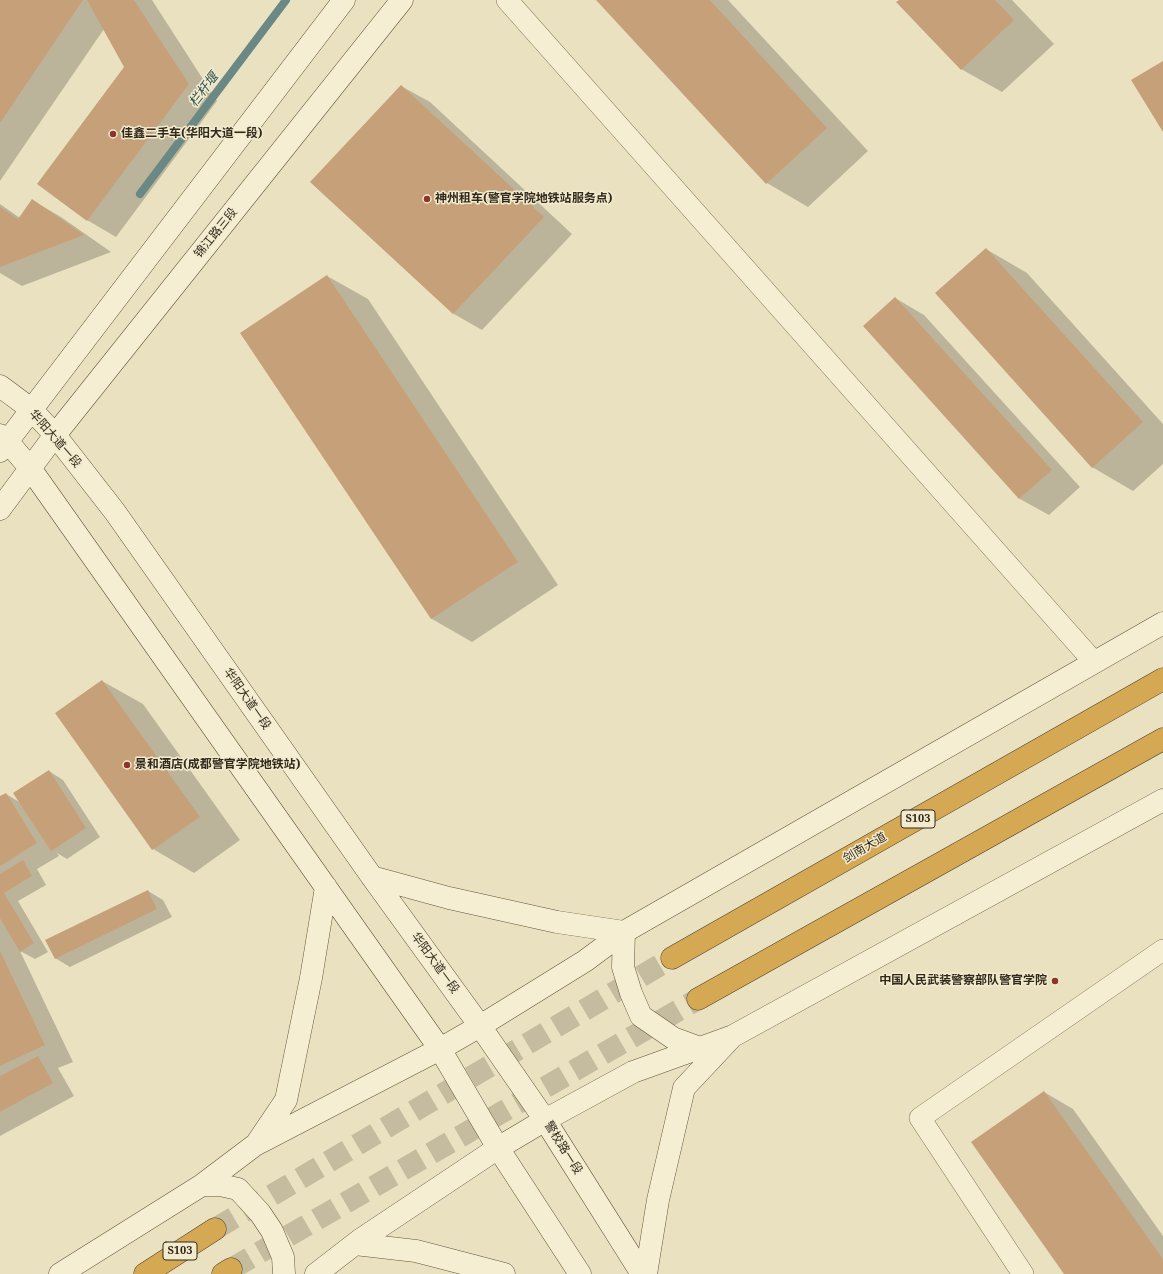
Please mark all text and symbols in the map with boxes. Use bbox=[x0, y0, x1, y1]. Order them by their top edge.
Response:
water label: 栏杆堰 bbox=[186, 70, 222, 110]
place label: 佳鑫二手车(华阳大道一段) bbox=[121, 127, 263, 141]
marker: 佳鑫二手车(华阳大道一段) bbox=[108, 129, 118, 139]
place label: 神州租车(警官学院地铁站服务点) bbox=[435, 192, 613, 206]
marker: 神州租车(警官学院地铁站服务点) bbox=[422, 194, 432, 204]
street label: 锦江路三段 bbox=[192, 205, 240, 261]
street label: 华阳大道一段 bbox=[26, 407, 84, 471]
street label: 华阳大道一段 bbox=[220, 665, 274, 733]
place label: 景和酒店(成都警官学院地铁站) bbox=[135, 758, 301, 772]
marker: 景和酒店(成都警官学院地铁站) bbox=[122, 760, 132, 770]
road number: S103 bbox=[901, 810, 935, 828]
street label: 剑南大道 bbox=[841, 830, 889, 866]
street label: 华阳大道一段 bbox=[408, 930, 462, 996]
place label: 中国人民武装警察部队警官学院 bbox=[879, 974, 1047, 988]
marker: 中国人民武装警察部队警官学院 bbox=[1050, 976, 1060, 986]
street label: 警校路一段 bbox=[541, 1119, 585, 1177]
road number: S103 bbox=[163, 1242, 197, 1260]

